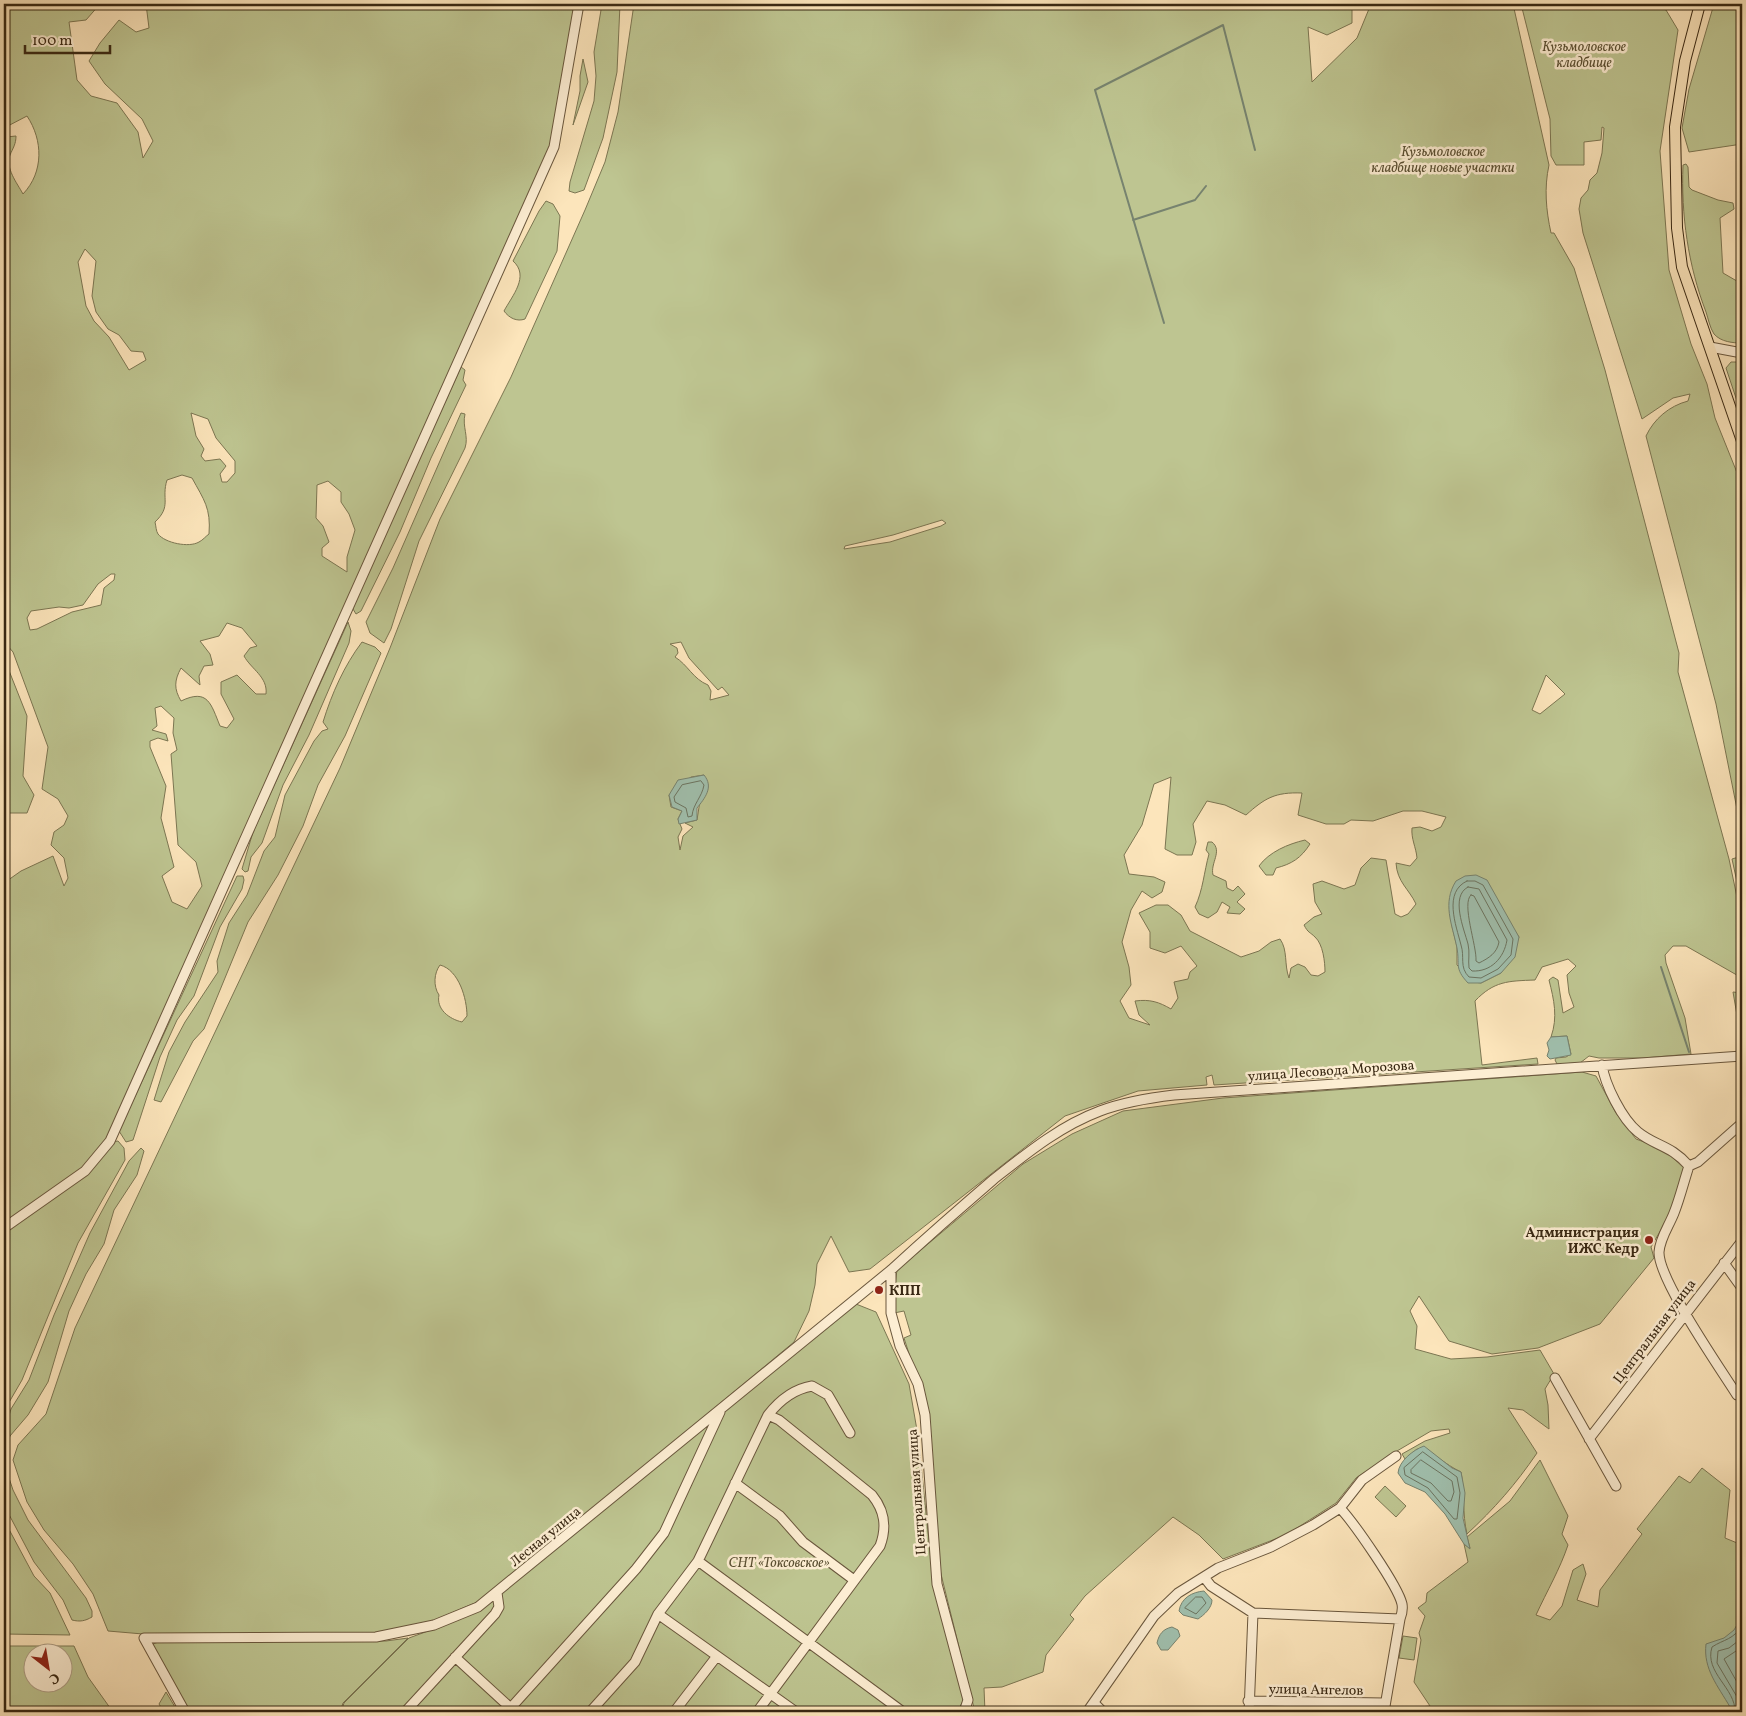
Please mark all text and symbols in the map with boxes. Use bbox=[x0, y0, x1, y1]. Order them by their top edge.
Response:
scale bar bbox=[25, 22, 110, 54]
text: 100 m bbox=[32, 31, 72, 52]
park label: Кузьмоловское кладбище bbox=[1542, 38, 1626, 73]
park label: Кузьмоловское кладбище новые участки bbox=[1371, 143, 1515, 178]
street label: улица Лесовода Морозова bbox=[1247, 1056, 1415, 1087]
place label: Администрация ИЖС Кедр bbox=[1526, 1224, 1639, 1259]
marker: Администрация ИЖС Кедр bbox=[1643, 1234, 1655, 1246]
street label: Центральная улица bbox=[1609, 1276, 1701, 1388]
place label: КПП bbox=[889, 1282, 921, 1301]
marker: КПП bbox=[873, 1284, 885, 1296]
street label: Центральная улица bbox=[904, 1428, 931, 1556]
street label: Лесная улица bbox=[506, 1503, 586, 1572]
park label: СНТ «Токсовское» bbox=[728, 1554, 830, 1573]
north arrow bbox=[22, 1644, 72, 1694]
text: С bbox=[45, 1667, 63, 1688]
street label: улица Ангелов bbox=[1268, 1680, 1364, 1701]

